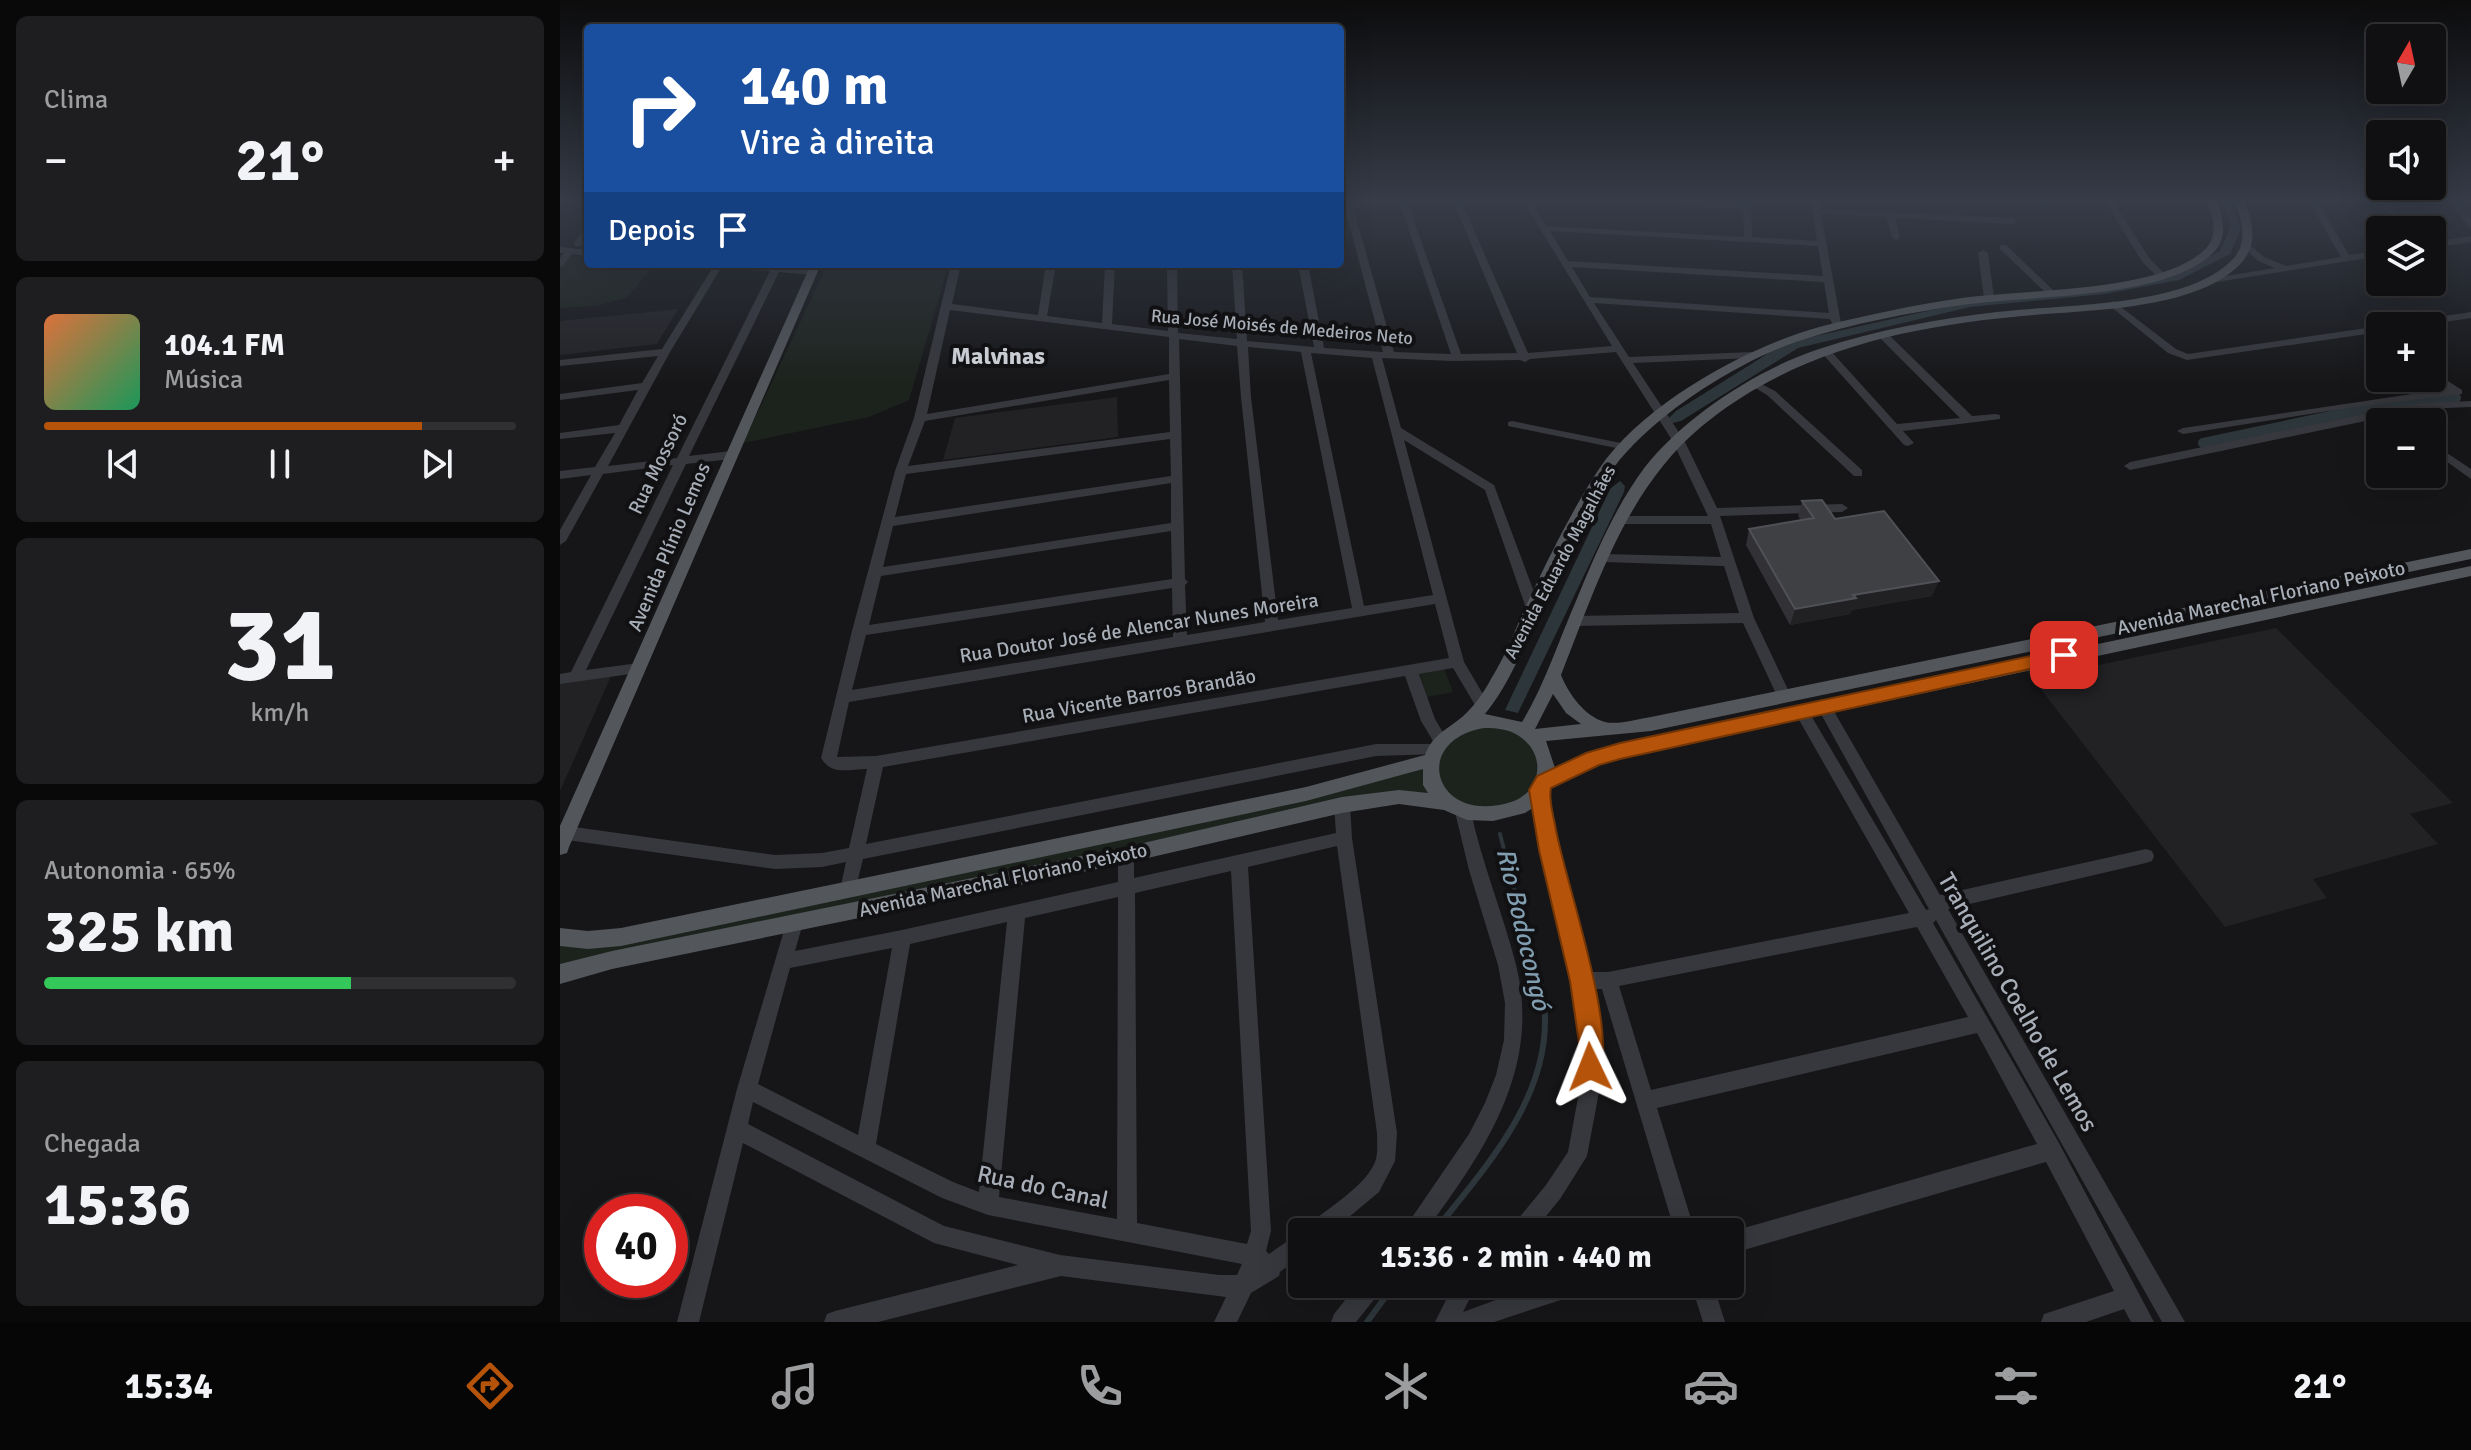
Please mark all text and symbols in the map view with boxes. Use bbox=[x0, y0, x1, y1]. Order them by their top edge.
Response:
north arrow bbox=[2366, 24, 2446, 104]
map controls bbox=[2366, 24, 2446, 488]
text: 140 m bbox=[740, 51, 888, 120]
icon: right bbox=[608, 56, 712, 160]
text: Clima bbox=[44, 84, 108, 116]
text: Vire à direita bbox=[740, 120, 935, 165]
button: sound bbox=[2366, 120, 2446, 200]
text: 21° bbox=[236, 124, 324, 198]
text: − bbox=[44, 134, 68, 188]
text: + bbox=[492, 134, 516, 188]
icon: arrive bbox=[711, 208, 755, 252]
text: Depois bbox=[608, 212, 695, 249]
button: layers bbox=[2366, 216, 2446, 296]
street label: Rua José Moisés de Medeiros Neto bbox=[1150, 305, 1414, 349]
button: + bbox=[2366, 312, 2446, 392]
text: 104.1 FM bbox=[164, 327, 285, 364]
district label: Malvinas bbox=[951, 341, 1045, 371]
text: Música bbox=[164, 364, 243, 396]
button: − bbox=[2366, 408, 2446, 488]
street label: Rua Mossoró bbox=[623, 410, 693, 518]
icon: previous bbox=[101, 442, 145, 486]
icon: pause bbox=[258, 442, 302, 486]
icon: next bbox=[415, 442, 459, 486]
street label: Avenida Plínio Lemos bbox=[622, 459, 716, 635]
street label: Avenida Eduardo Magalhães bbox=[1500, 461, 1620, 663]
street label: Avenida Marechal Floriano Peixoto bbox=[2115, 555, 2407, 641]
text: 31 bbox=[224, 581, 336, 709]
street label: Rua Doutor José de Alencar Nunes Moreira bbox=[958, 587, 1320, 669]
pin bbox=[2030, 621, 2098, 689]
icon: arrive bbox=[2042, 633, 2086, 677]
street label: Rua Vicente Barros Brandão bbox=[1020, 663, 1258, 729]
text: km/h bbox=[251, 697, 309, 729]
street label: Avenida Marechal Floriano Peixoto bbox=[857, 837, 1149, 923]
water label: Rio Bodocongó bbox=[1489, 845, 1558, 1015]
text: Autonomia · 65% bbox=[44, 855, 236, 887]
street label: Tranquilino Coelho de Lemos bbox=[1932, 867, 2104, 1137]
text: 325 km bbox=[44, 895, 234, 969]
position arrow bbox=[1548, 1025, 1632, 1109]
text: Chegada bbox=[44, 1128, 141, 1160]
street label: Rua do Canal bbox=[974, 1158, 1112, 1216]
text: 15:36 bbox=[44, 1168, 191, 1242]
speed limit sign: 40 bbox=[584, 1194, 688, 1298]
text: 15:36 · 2 min · 440 m bbox=[1380, 1239, 1652, 1276]
icon: directions bbox=[462, 1358, 518, 1414]
icon: music bbox=[767, 1358, 823, 1414]
icon: phone bbox=[1072, 1358, 1128, 1414]
icon: climate bbox=[1378, 1358, 1434, 1414]
icon: car bbox=[1683, 1358, 1739, 1414]
icon: filters bbox=[1988, 1358, 2044, 1414]
text: 15:34 bbox=[125, 1364, 213, 1409]
text: 21° bbox=[2293, 1364, 2346, 1409]

